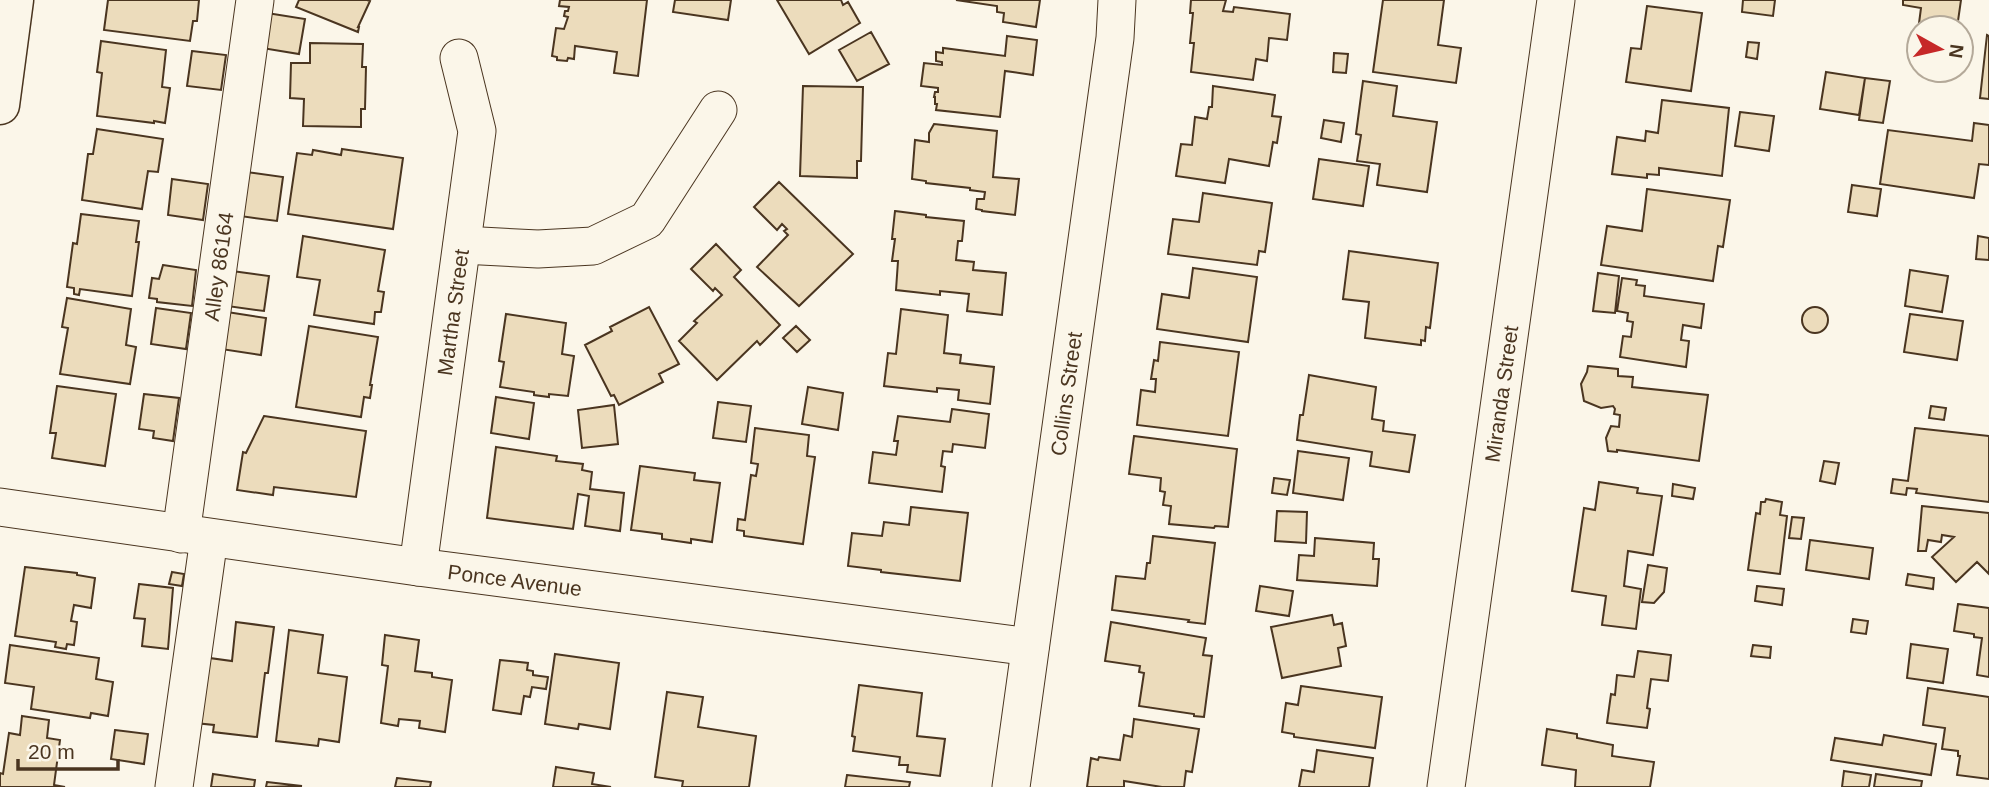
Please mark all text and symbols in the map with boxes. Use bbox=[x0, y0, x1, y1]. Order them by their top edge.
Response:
north arrow bbox=[1905, 14, 1975, 84]
text: N bbox=[1945, 43, 1968, 60]
street label: Alley 86164 bbox=[199, 210, 237, 323]
street label: Martha Street bbox=[433, 248, 472, 377]
street label: Miranda Street bbox=[1480, 324, 1522, 464]
street label: Collins Street bbox=[1046, 330, 1086, 457]
street label: Ponce Avenue bbox=[446, 560, 583, 600]
scale bar bbox=[18, 728, 117, 772]
text: 20 m bbox=[28, 740, 75, 763]

